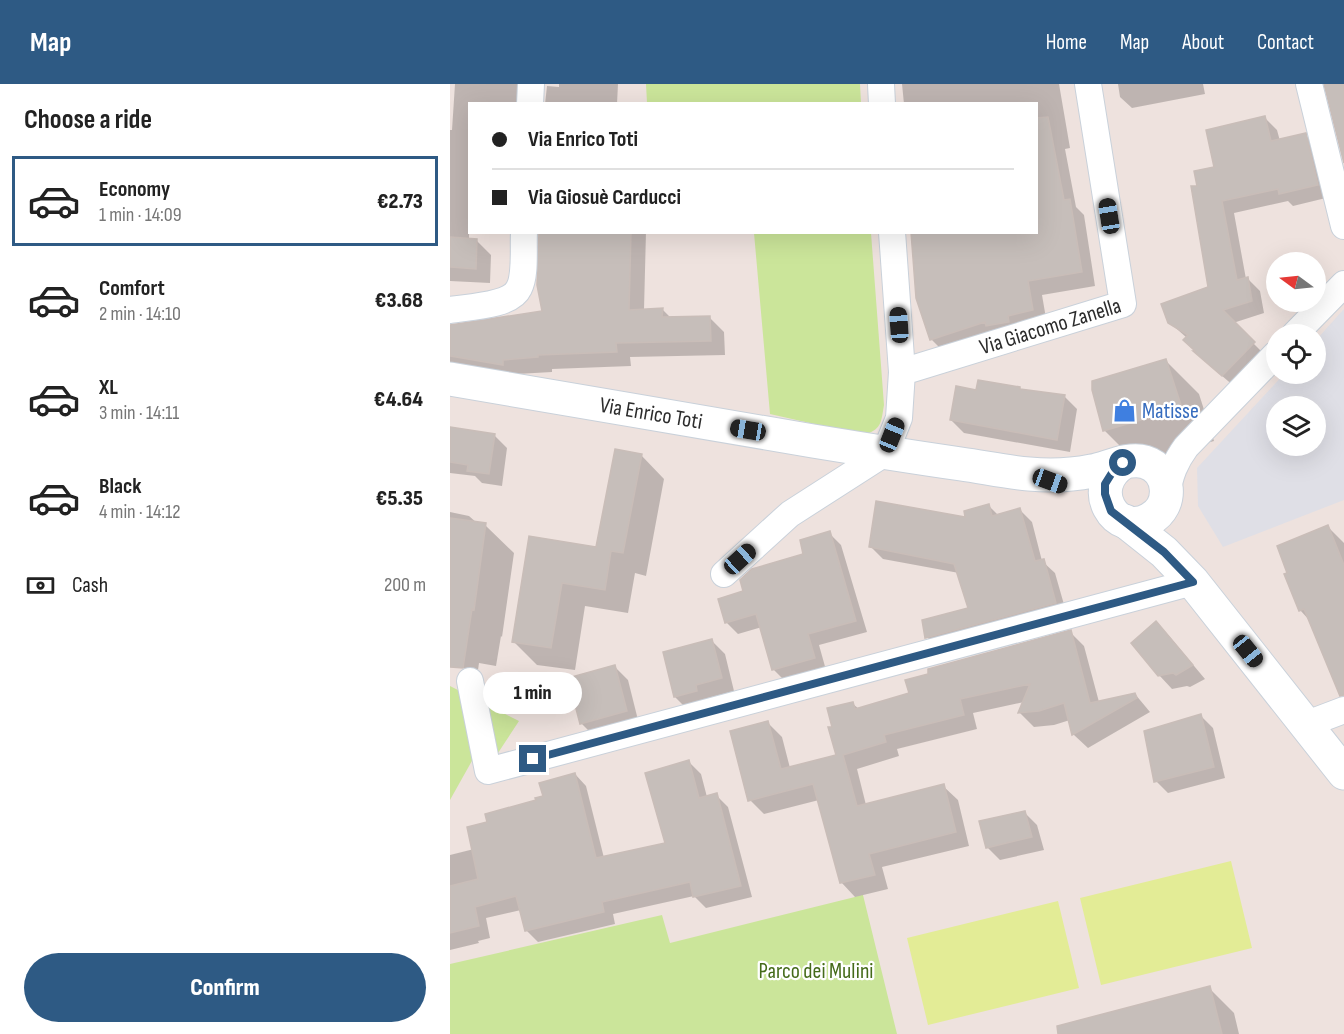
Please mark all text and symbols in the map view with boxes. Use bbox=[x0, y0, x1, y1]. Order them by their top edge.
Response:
text: Map bbox=[30, 26, 71, 59]
text: Home bbox=[1046, 30, 1087, 55]
text: Map bbox=[1120, 30, 1149, 55]
text: About bbox=[1182, 30, 1224, 55]
text: Contact bbox=[1257, 30, 1314, 55]
text: Choose a ride bbox=[24, 104, 152, 136]
text: Via Enrico Toti bbox=[528, 126, 638, 153]
icon: car bbox=[27, 174, 81, 228]
text: Economy bbox=[99, 176, 170, 203]
text: Via Giosuè Carducci bbox=[528, 184, 681, 211]
text: €2.73 bbox=[377, 188, 423, 215]
car bbox=[1097, 197, 1121, 235]
text: 1 min · 14:09 bbox=[99, 203, 182, 227]
north arrow bbox=[1266, 252, 1326, 312]
map controls bbox=[1266, 252, 1326, 456]
icon: car bbox=[27, 273, 81, 327]
text: Comfort bbox=[99, 275, 165, 302]
text: €3.68 bbox=[375, 287, 423, 314]
street label: Via Giacomo Zanella bbox=[976, 292, 1124, 361]
text: 2 min · 14:10 bbox=[99, 302, 181, 326]
car bbox=[889, 306, 909, 344]
button: locate bbox=[1266, 324, 1326, 384]
icon: car bbox=[27, 372, 81, 426]
text: XL bbox=[99, 374, 118, 401]
text: €4.64 bbox=[374, 386, 423, 413]
street label: Via Enrico Toti bbox=[598, 391, 704, 435]
button: layers bbox=[1266, 396, 1326, 456]
shop icon: Matisse bbox=[1111, 398, 1137, 424]
place label: Matisse bbox=[1142, 398, 1199, 425]
text: 3 min · 14:11 bbox=[99, 401, 179, 425]
car bbox=[877, 415, 907, 455]
car bbox=[729, 418, 767, 442]
route start bbox=[1109, 449, 1136, 476]
car bbox=[1030, 466, 1070, 496]
icon: car bbox=[27, 471, 81, 525]
text: Black bbox=[99, 473, 141, 500]
text: €5.35 bbox=[376, 485, 423, 512]
text: 4 min · 14:12 bbox=[99, 500, 181, 524]
car bbox=[721, 540, 759, 578]
icon: cash bbox=[24, 569, 57, 602]
text: Cash bbox=[72, 572, 108, 599]
text: 200 m bbox=[384, 573, 426, 597]
car bbox=[1230, 631, 1266, 671]
callout: 1 min bbox=[484, 672, 582, 714]
text: 1 min bbox=[513, 681, 552, 705]
route end bbox=[519, 745, 546, 772]
button: Confirm bbox=[24, 953, 426, 1022]
park label: Parco dei Mulini bbox=[759, 958, 873, 985]

